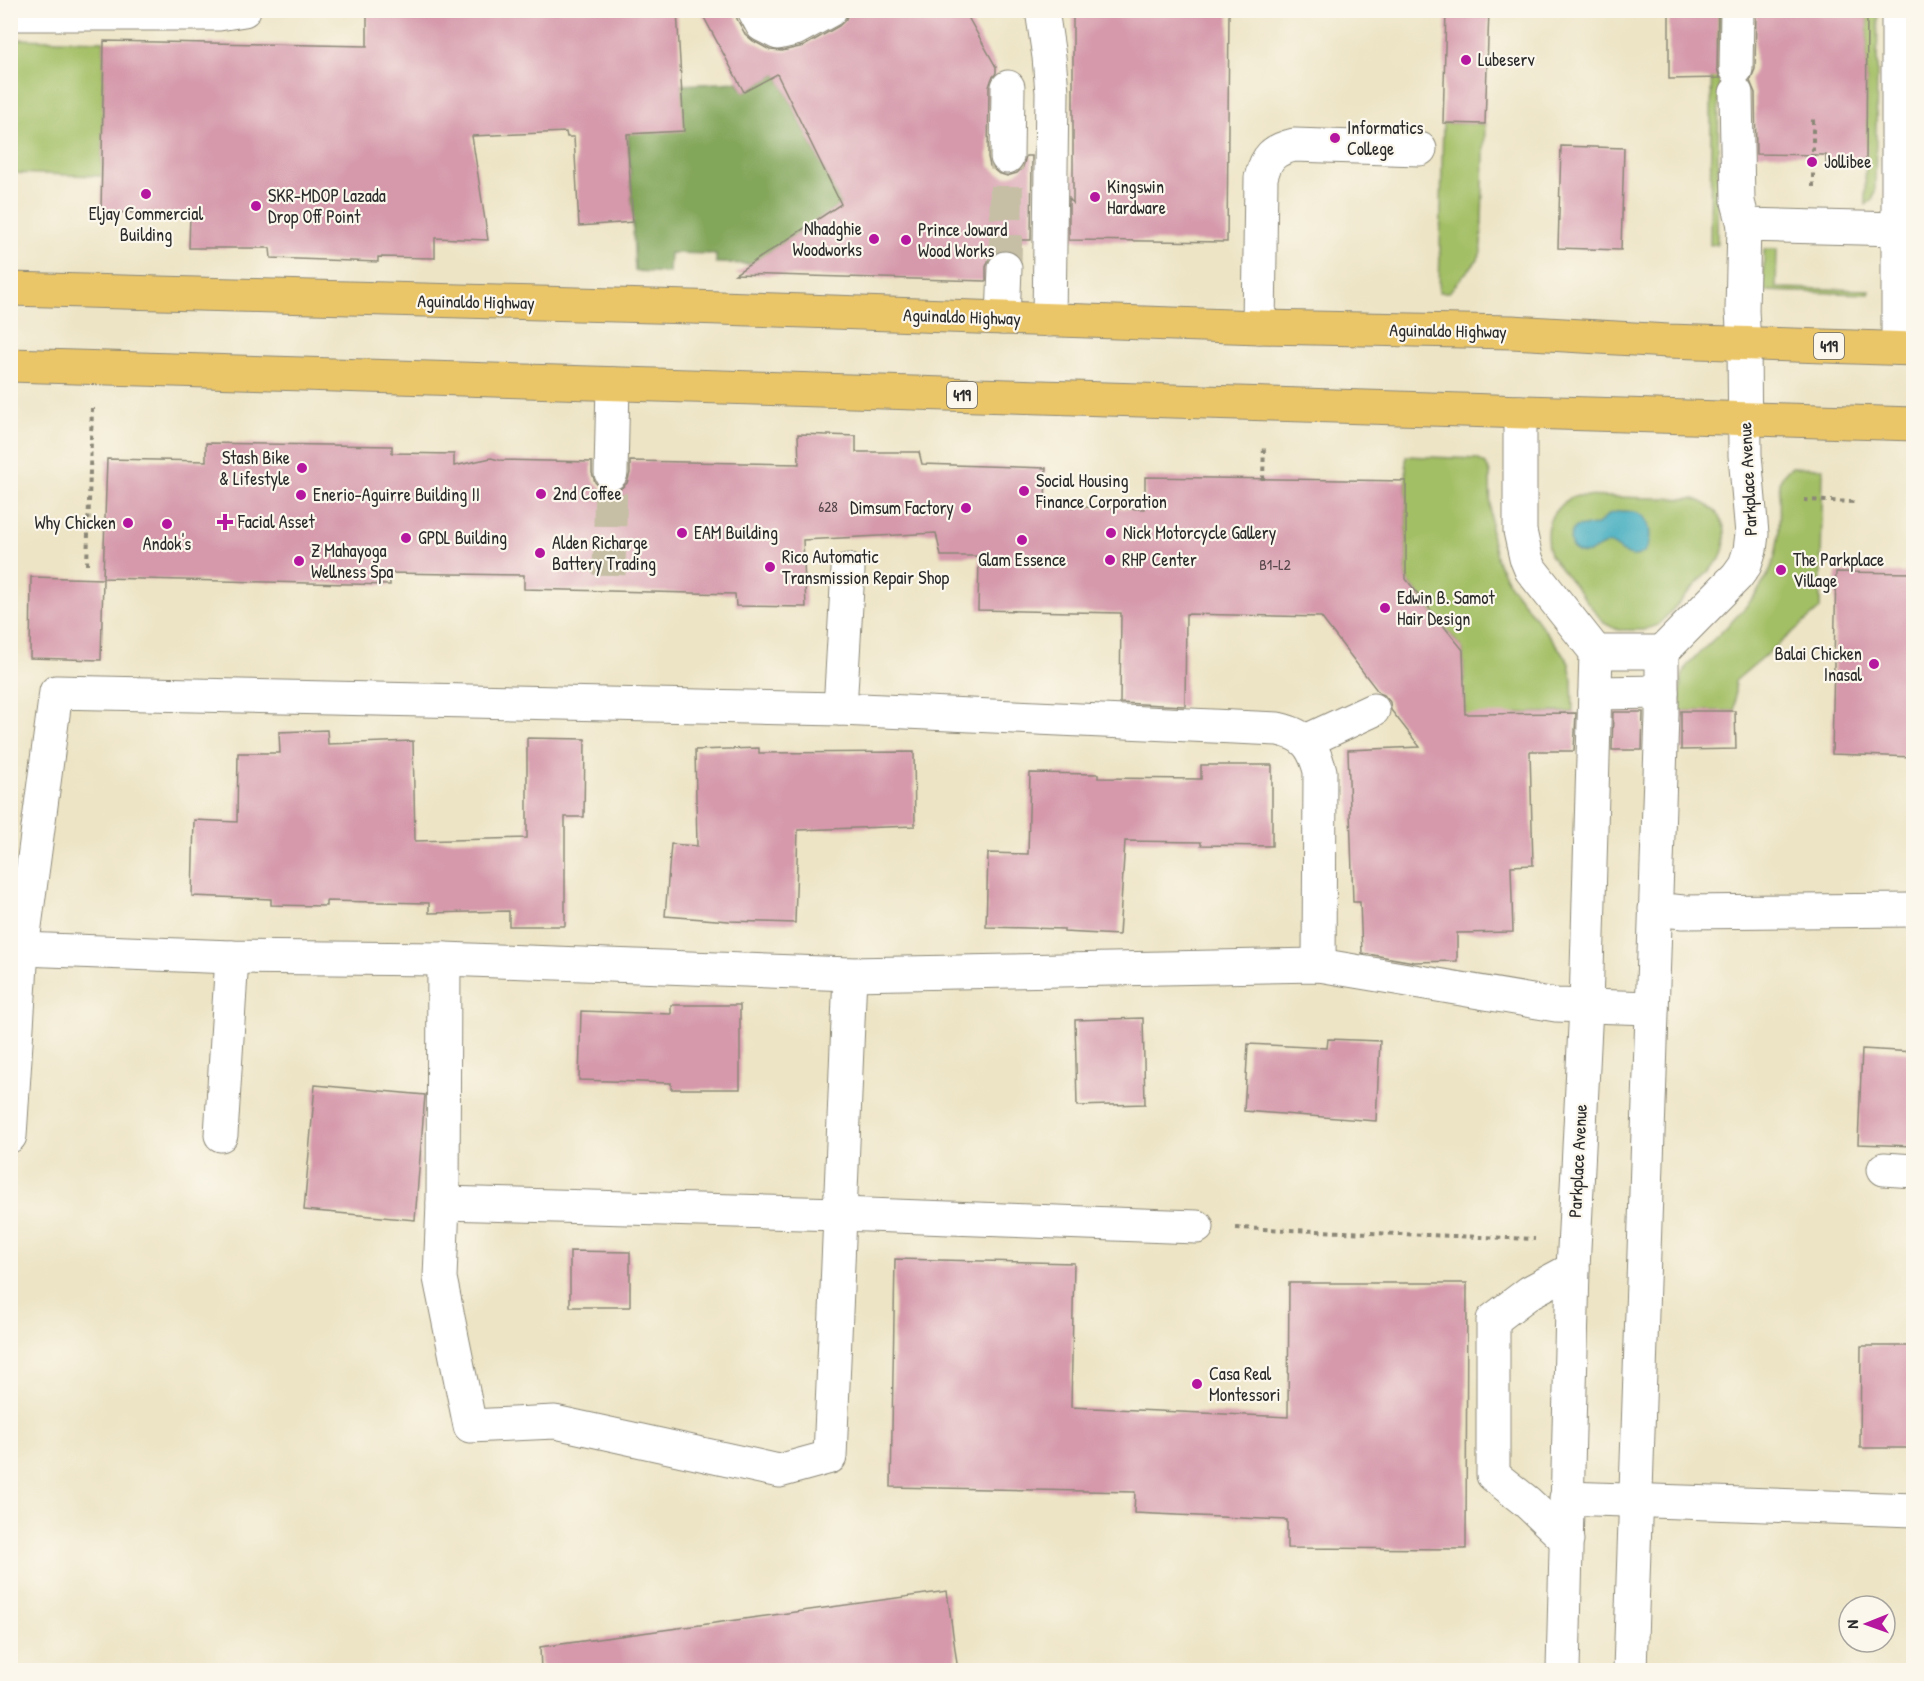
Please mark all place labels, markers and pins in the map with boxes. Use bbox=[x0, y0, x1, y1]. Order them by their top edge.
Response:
place label: Lubeserv bbox=[1478, 47, 1535, 72]
marker: Lubeserv bbox=[1459, 53, 1473, 67]
place label: Informatics College bbox=[1347, 115, 1424, 161]
marker: Informatics College bbox=[1328, 131, 1342, 145]
place label: Jollibee bbox=[1824, 149, 1871, 174]
marker: Jollibee bbox=[1805, 155, 1819, 169]
place label: Kingswin Hardware bbox=[1107, 174, 1166, 220]
place label: SKR-MDOP Lazada Drop Off Point bbox=[268, 183, 386, 229]
marker: Eljay Commercial Building bbox=[139, 187, 153, 201]
marker: Kingswin Hardware bbox=[1088, 190, 1102, 204]
marker: SKR-MDOP Lazada Drop Off Point bbox=[249, 199, 263, 213]
place label: Eljay Commercial Building bbox=[89, 201, 203, 247]
place label: Nhadghie Woodworks bbox=[792, 216, 862, 262]
place label: Prince Joward Wood Works bbox=[918, 217, 1007, 263]
marker: Nhadghie Woodworks bbox=[867, 232, 881, 246]
marker: Prince Joward Wood Works bbox=[899, 233, 913, 247]
place label: Stash Bike & Lifestyle bbox=[219, 445, 290, 491]
marker: Stash Bike & Lifestyle bbox=[295, 461, 309, 475]
place label: Social Housing Finance Corporation bbox=[1035, 468, 1167, 514]
place label: 2nd Coffee bbox=[553, 481, 622, 506]
place label: Enerio-Aguirre Building II bbox=[313, 482, 480, 507]
marker: Social Housing Finance Corporation bbox=[1017, 484, 1031, 498]
marker: 2nd Coffee bbox=[534, 487, 548, 501]
marker: Enerio-Aguirre Building II bbox=[294, 488, 308, 502]
place label: Dimsum Factory bbox=[850, 495, 954, 520]
marker: Dimsum Factory bbox=[959, 501, 973, 515]
place label: Facial Asset bbox=[237, 509, 316, 534]
place label: Why Chicken bbox=[34, 510, 116, 535]
marker: Facial Asset bbox=[216, 513, 234, 531]
marker: Why Chicken bbox=[121, 516, 135, 530]
marker: Andok's bbox=[160, 517, 174, 531]
place label: EAM Building bbox=[694, 520, 778, 545]
place label: Nick Motorcycle Gallery bbox=[1123, 520, 1277, 545]
place label: GPDL Building bbox=[418, 525, 507, 550]
marker: EAM Building bbox=[675, 526, 689, 540]
marker: Nick Motorcycle Gallery bbox=[1104, 526, 1118, 540]
place label: Alden Richarge Battery Trading bbox=[552, 530, 656, 576]
place label: Andok's bbox=[143, 531, 191, 556]
marker: GPDL Building bbox=[399, 531, 413, 545]
marker: Glam Essence bbox=[1015, 533, 1029, 547]
place label: Z Mahayoga Wellness Spa bbox=[311, 538, 393, 584]
place label: Rico Automatic Transmission Repair Shop bbox=[782, 544, 949, 590]
marker: Alden Richarge Battery Trading bbox=[533, 546, 547, 560]
place label: Glam Essence bbox=[978, 547, 1066, 572]
place label: RHP Center bbox=[1122, 547, 1197, 572]
place label: The Parkplace Village bbox=[1793, 547, 1884, 593]
marker: RHP Center bbox=[1103, 553, 1117, 567]
marker: Z Mahayoga Wellness Spa bbox=[292, 554, 306, 568]
marker: Rico Automatic Transmission Repair Shop bbox=[763, 560, 777, 574]
marker: The Parkplace Village bbox=[1774, 563, 1788, 577]
place label: Edwin B. Samot Hair Design bbox=[1397, 585, 1496, 631]
marker: Edwin B. Samot Hair Design bbox=[1378, 601, 1392, 615]
place label: Balai Chicken Inasal bbox=[1775, 641, 1862, 687]
marker: Balai Chicken Inasal bbox=[1867, 657, 1881, 671]
place label: Casa Real Montessori bbox=[1209, 1361, 1281, 1407]
marker: Casa Real Montessori bbox=[1190, 1377, 1204, 1391]

